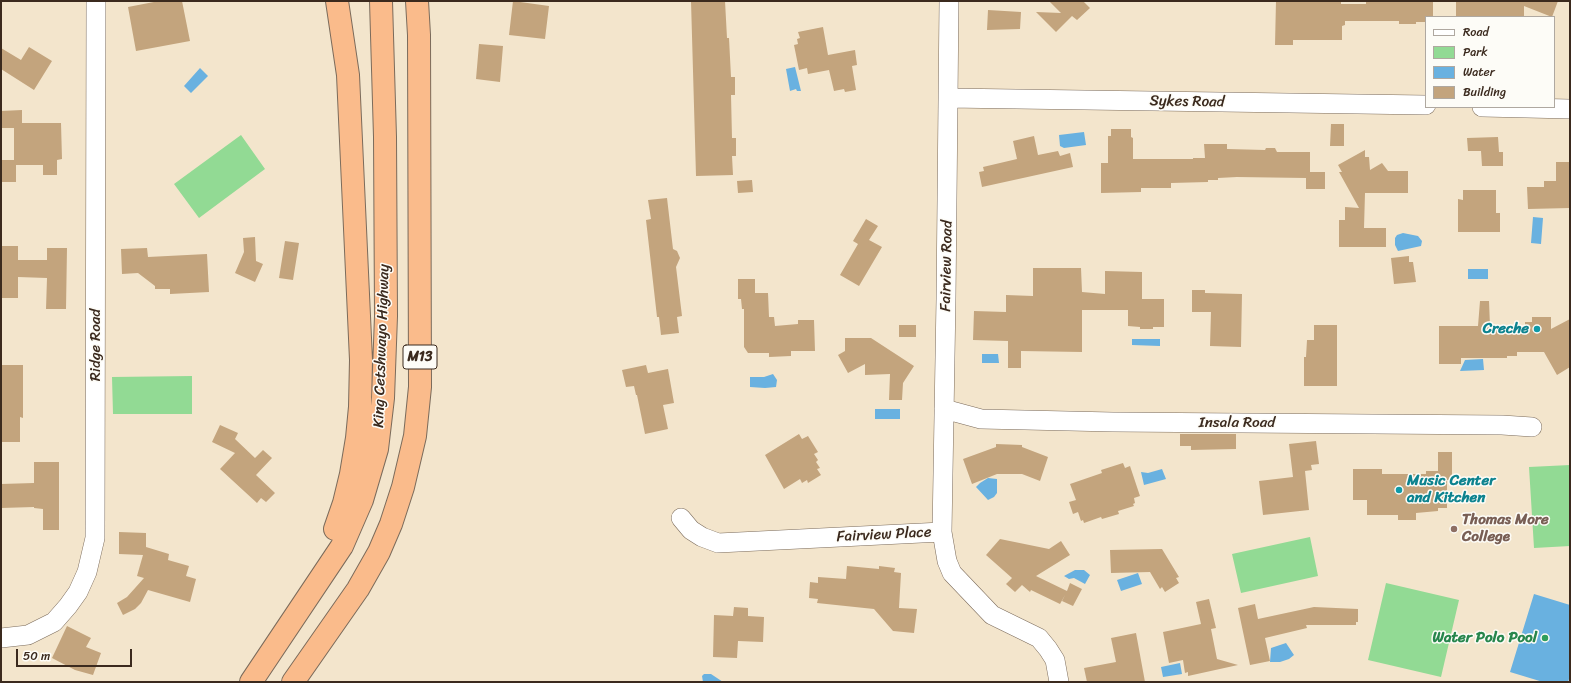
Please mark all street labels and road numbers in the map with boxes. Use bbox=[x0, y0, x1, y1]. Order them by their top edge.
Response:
street label: Sykes Road bbox=[1149, 92, 1225, 112]
street label: Fairview Road bbox=[937, 220, 957, 312]
street label: King Cetshwayo Highway bbox=[370, 264, 394, 428]
street label: Ridge Road bbox=[87, 309, 105, 381]
road number: M13 bbox=[403, 345, 437, 369]
street label: Insala Road bbox=[1199, 414, 1275, 432]
street label: Fairview Place bbox=[836, 524, 932, 546]

